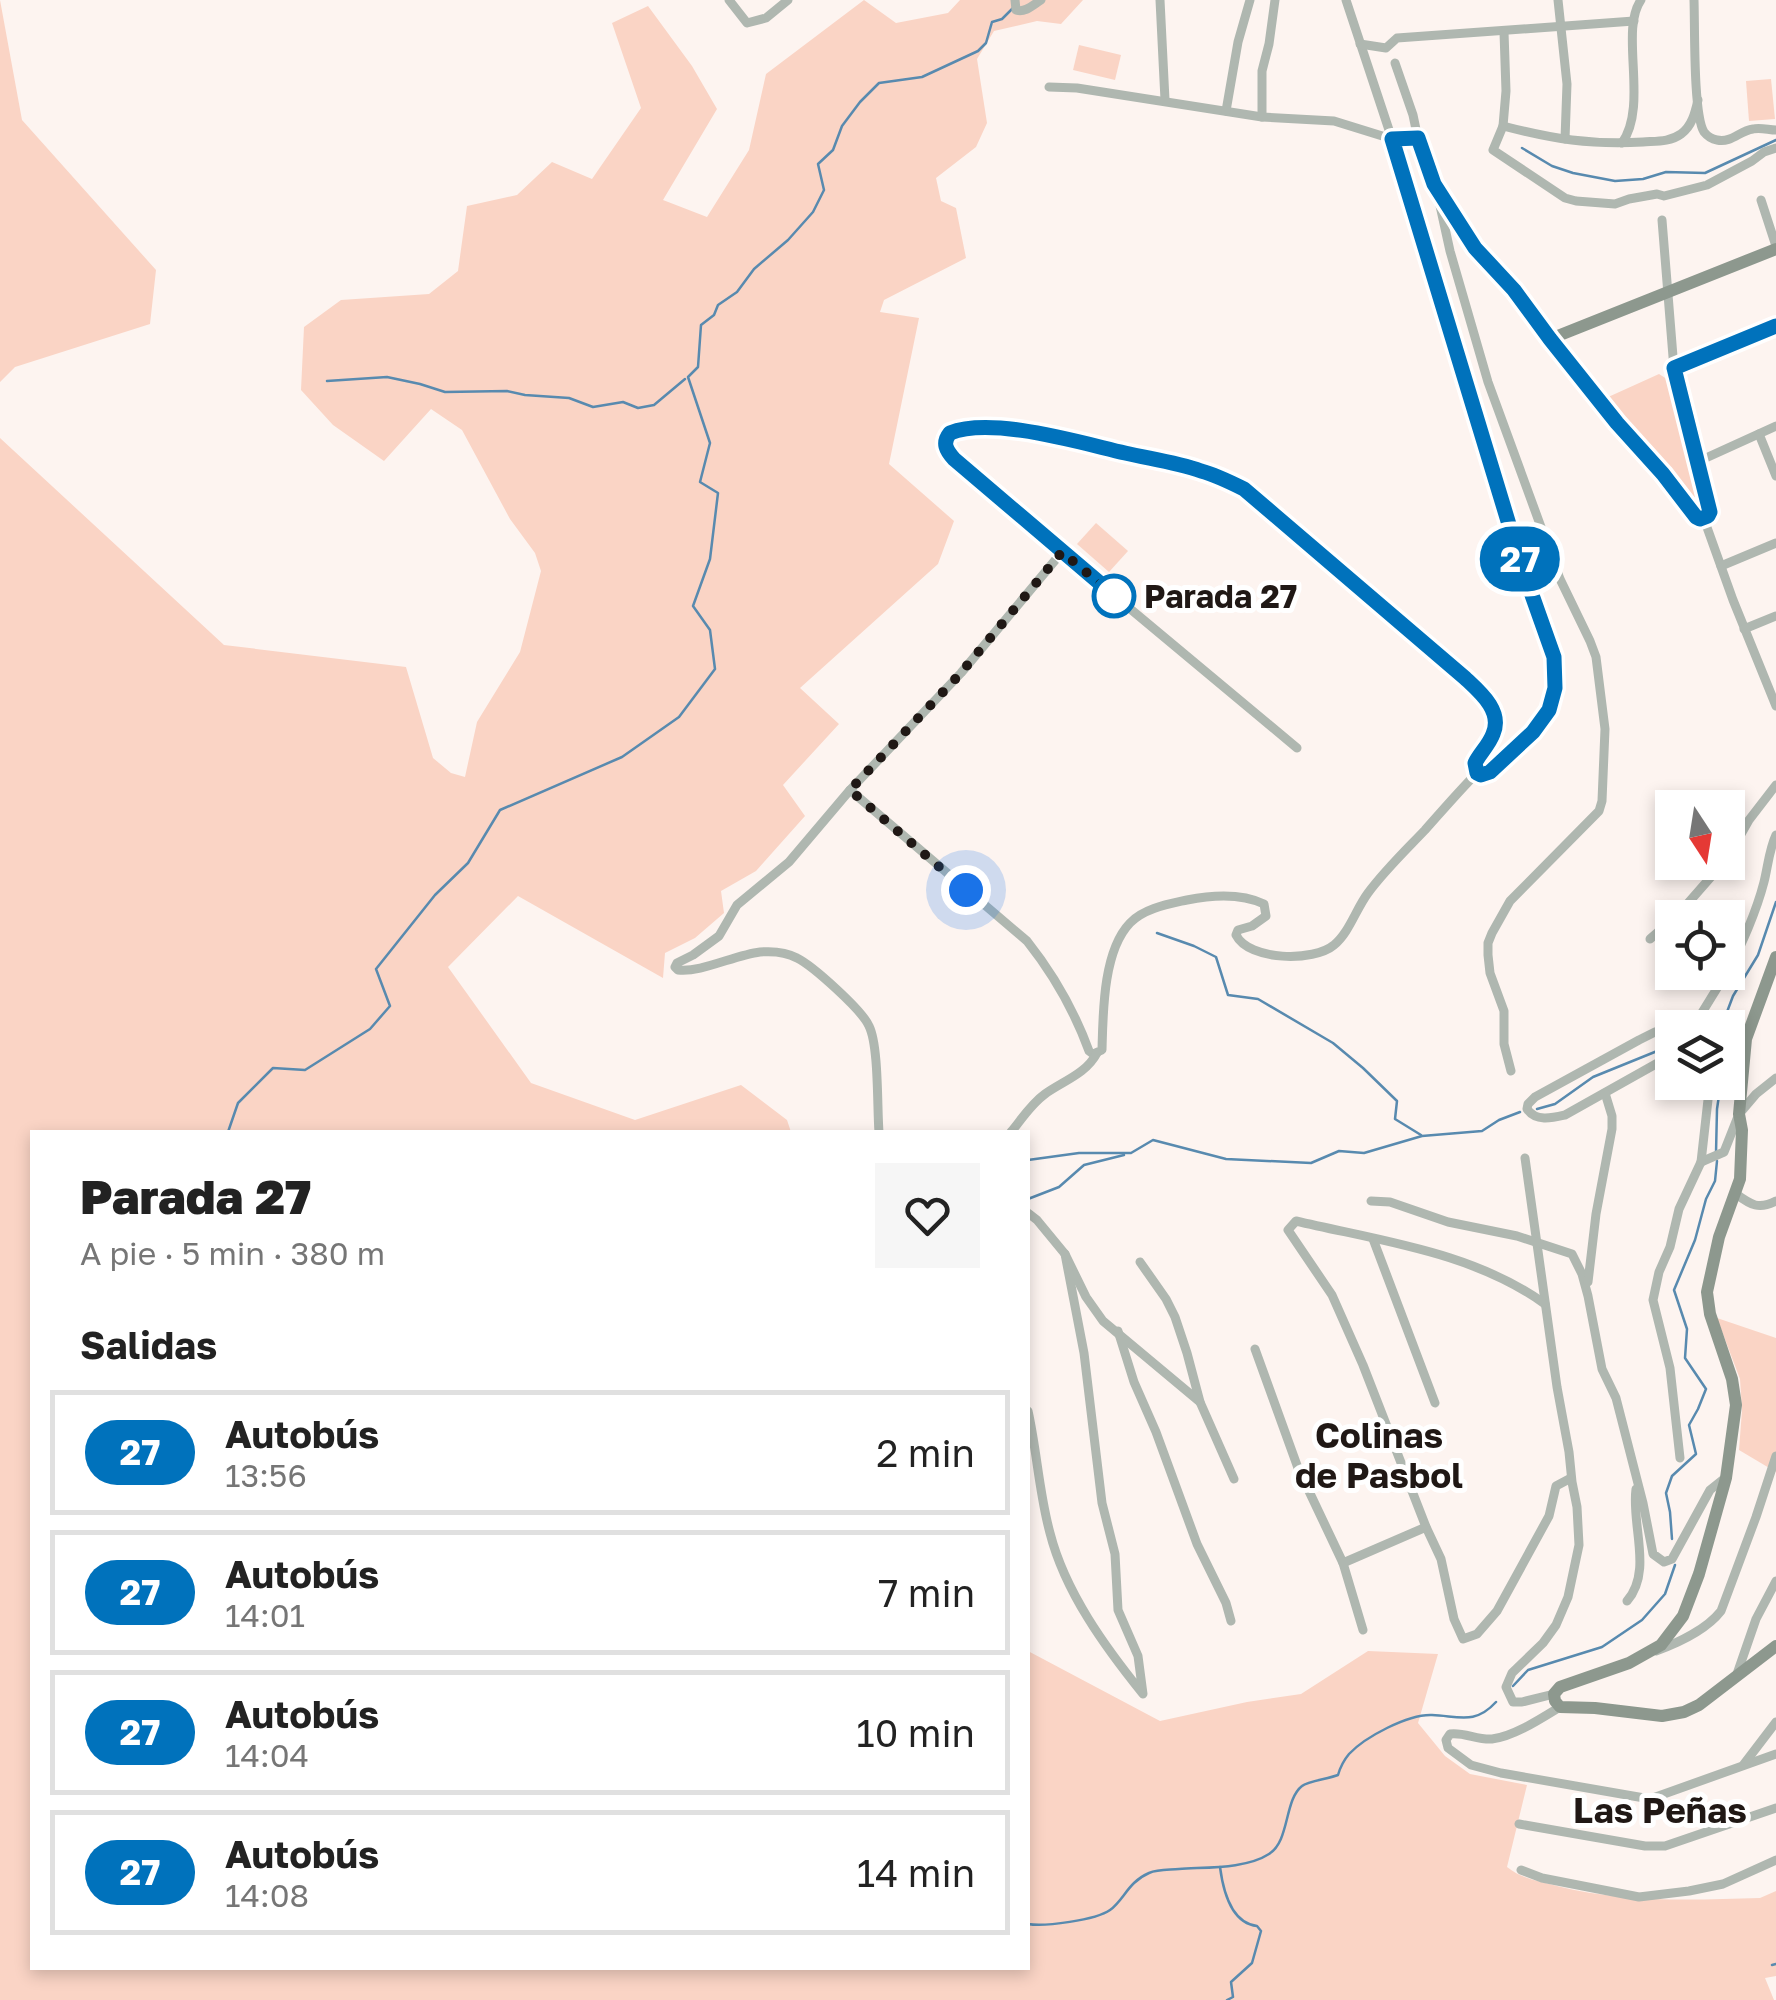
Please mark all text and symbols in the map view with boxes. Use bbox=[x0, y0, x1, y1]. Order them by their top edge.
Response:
line badge: 27 bbox=[1475, 526, 1565, 592]
text: 27 bbox=[1500, 538, 1540, 580]
marker: Parada 27 bbox=[1093, 575, 1135, 617]
place label: Parada 27 bbox=[1144, 577, 1297, 615]
north arrow bbox=[1655, 790, 1745, 880]
map controls bbox=[1655, 790, 1745, 1100]
your location bbox=[941, 865, 991, 915]
button: locate bbox=[1655, 900, 1745, 990]
button: layers bbox=[1655, 1010, 1745, 1100]
button: heart bbox=[875, 1163, 980, 1268]
text: Parada 27 bbox=[80, 1167, 311, 1225]
text: A pie · 5 min · 380 m bbox=[80, 1234, 385, 1272]
text: Salidas bbox=[80, 1322, 217, 1367]
text: Autobús bbox=[225, 1411, 379, 1456]
district label: Colinas de Pasbol bbox=[1295, 1414, 1463, 1496]
text: 2 min bbox=[876, 1430, 975, 1475]
text: 27 bbox=[120, 1431, 160, 1473]
text: 13:56 bbox=[225, 1456, 307, 1494]
text: Autobús bbox=[225, 1551, 379, 1596]
text: 7 min bbox=[878, 1570, 975, 1615]
text: 27 bbox=[120, 1571, 160, 1613]
text: 14:01 bbox=[225, 1596, 305, 1634]
text: Autobús bbox=[225, 1691, 379, 1736]
text: 10 min bbox=[856, 1710, 975, 1755]
text: 27 bbox=[120, 1711, 160, 1753]
text: 14:04 bbox=[225, 1736, 309, 1774]
district label: Las Peñas bbox=[1573, 1789, 1747, 1831]
text: Autobús bbox=[225, 1831, 379, 1876]
text: 14 min bbox=[857, 1850, 975, 1895]
text: 27 bbox=[120, 1851, 160, 1893]
text: 14:08 bbox=[225, 1876, 309, 1914]

